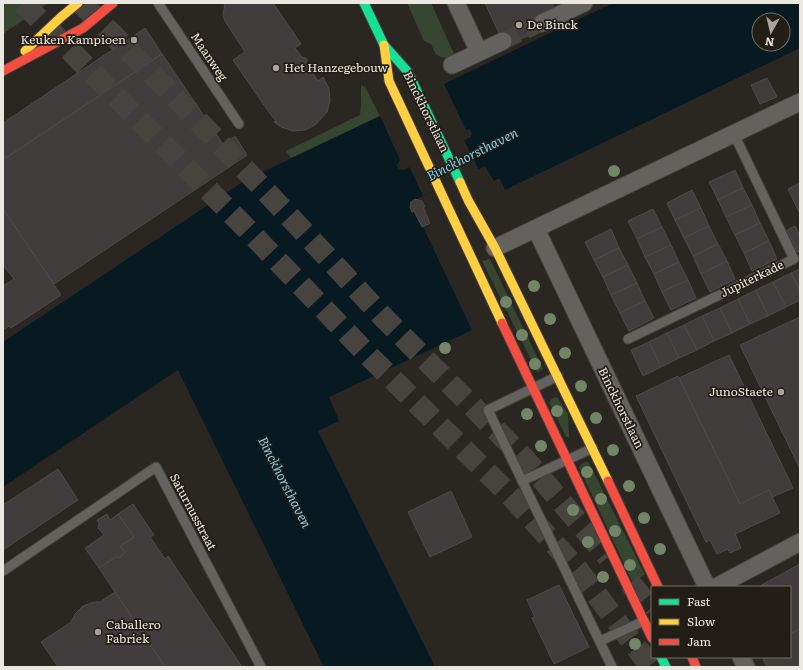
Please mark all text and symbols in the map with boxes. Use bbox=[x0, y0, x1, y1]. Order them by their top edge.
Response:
north arrow bbox=[751, 12, 791, 52]
place label: De Binck bbox=[527, 15, 579, 33]
marker: De Binck bbox=[514, 20, 524, 30]
street label: Maanweg bbox=[187, 29, 233, 85]
place label: Keuken Kampioen bbox=[21, 30, 126, 48]
text: N bbox=[764, 34, 775, 51]
marker: Keuken Kampioen bbox=[129, 35, 139, 45]
place label: Het Hanzegebouw bbox=[284, 58, 389, 76]
marker: Het Hanzegebouw bbox=[271, 63, 281, 73]
street label: Binckhorstlaan bbox=[399, 68, 454, 155]
water label: Binckhorsthaven bbox=[423, 122, 521, 185]
street label: Jupiterkade bbox=[717, 255, 786, 301]
street label: Binckhorstlaan bbox=[594, 364, 649, 451]
place label: JunoStaete bbox=[709, 382, 773, 400]
marker: JunoStaete bbox=[776, 387, 786, 397]
water label: Binckhorsthaven bbox=[254, 433, 317, 531]
street label: Saturnusstraat bbox=[166, 470, 222, 553]
legend bbox=[651, 586, 791, 658]
text: Fast bbox=[687, 592, 711, 610]
text: Slow bbox=[687, 612, 716, 630]
place label: Caballero Fabriek bbox=[106, 615, 161, 647]
marker: Caballero Fabriek bbox=[93, 627, 103, 637]
text: Jam bbox=[687, 632, 712, 650]

